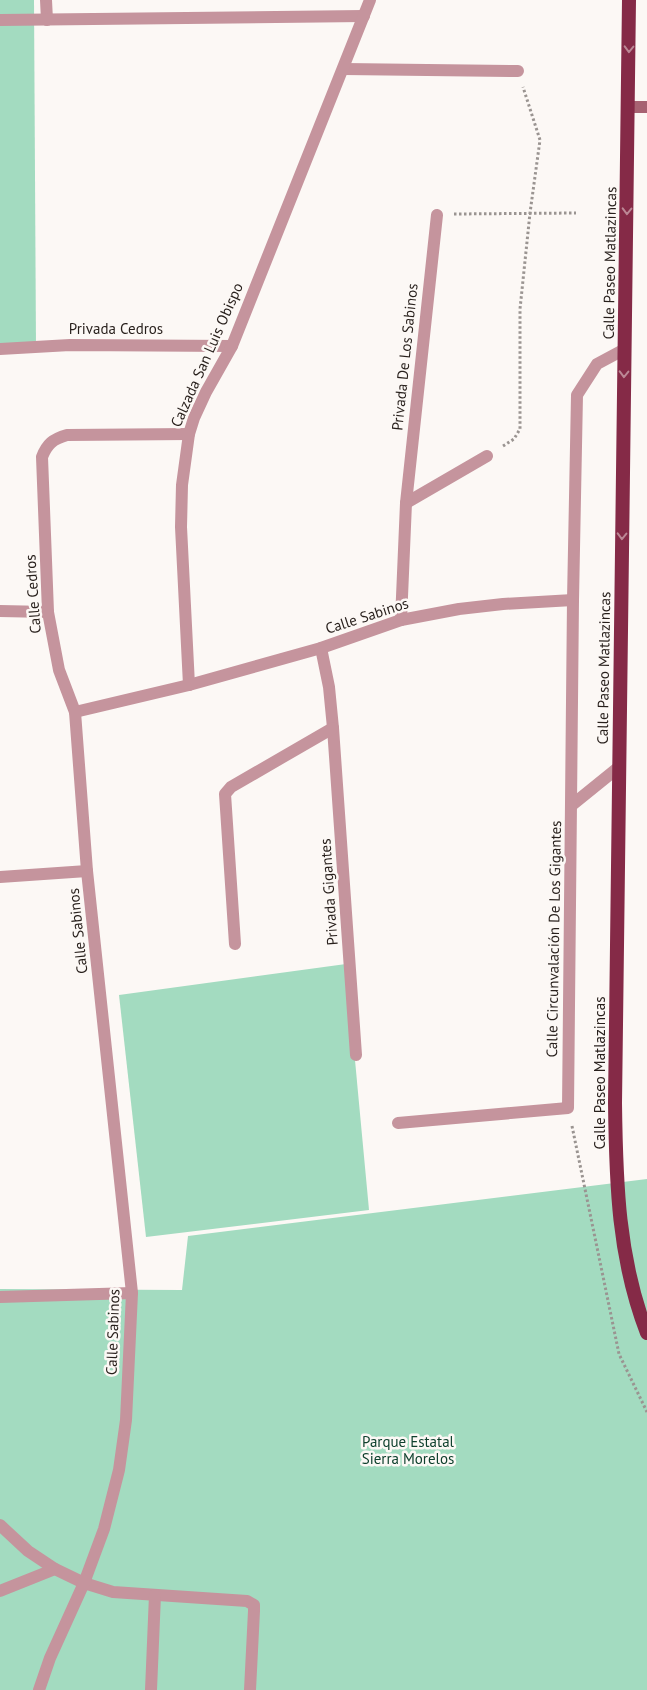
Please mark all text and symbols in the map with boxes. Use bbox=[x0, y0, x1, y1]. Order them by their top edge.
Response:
one-way arrow bbox=[624, 45, 634, 53]
street label: Calle Paseo Matlazincas bbox=[599, 186, 620, 340]
one-way arrow bbox=[621, 207, 632, 215]
street label: Calzada San Luis Obispo bbox=[166, 280, 247, 430]
street label: Privada De Los Sabinos bbox=[387, 282, 422, 431]
street label: Privada Cedros bbox=[69, 319, 163, 338]
one-way arrow bbox=[619, 370, 629, 378]
one-way arrow bbox=[617, 532, 627, 540]
street label: Calle Cedros bbox=[20, 554, 45, 634]
street label: Calle Paseo Matlazincas bbox=[593, 591, 614, 745]
street label: Calle Sabinos bbox=[323, 593, 411, 638]
street label: Calle Circunvalación De Los Gigantes bbox=[542, 820, 565, 1058]
street label: Privada Gigantes bbox=[315, 838, 342, 946]
street label: Calle Sabinos bbox=[64, 887, 91, 975]
street label: Calle Paseo Matlazincas bbox=[590, 997, 609, 1149]
street label: Calle Sabinos bbox=[102, 1289, 123, 1375]
park label: Parque Estatal Sierra Morelos bbox=[362, 1432, 455, 1468]

